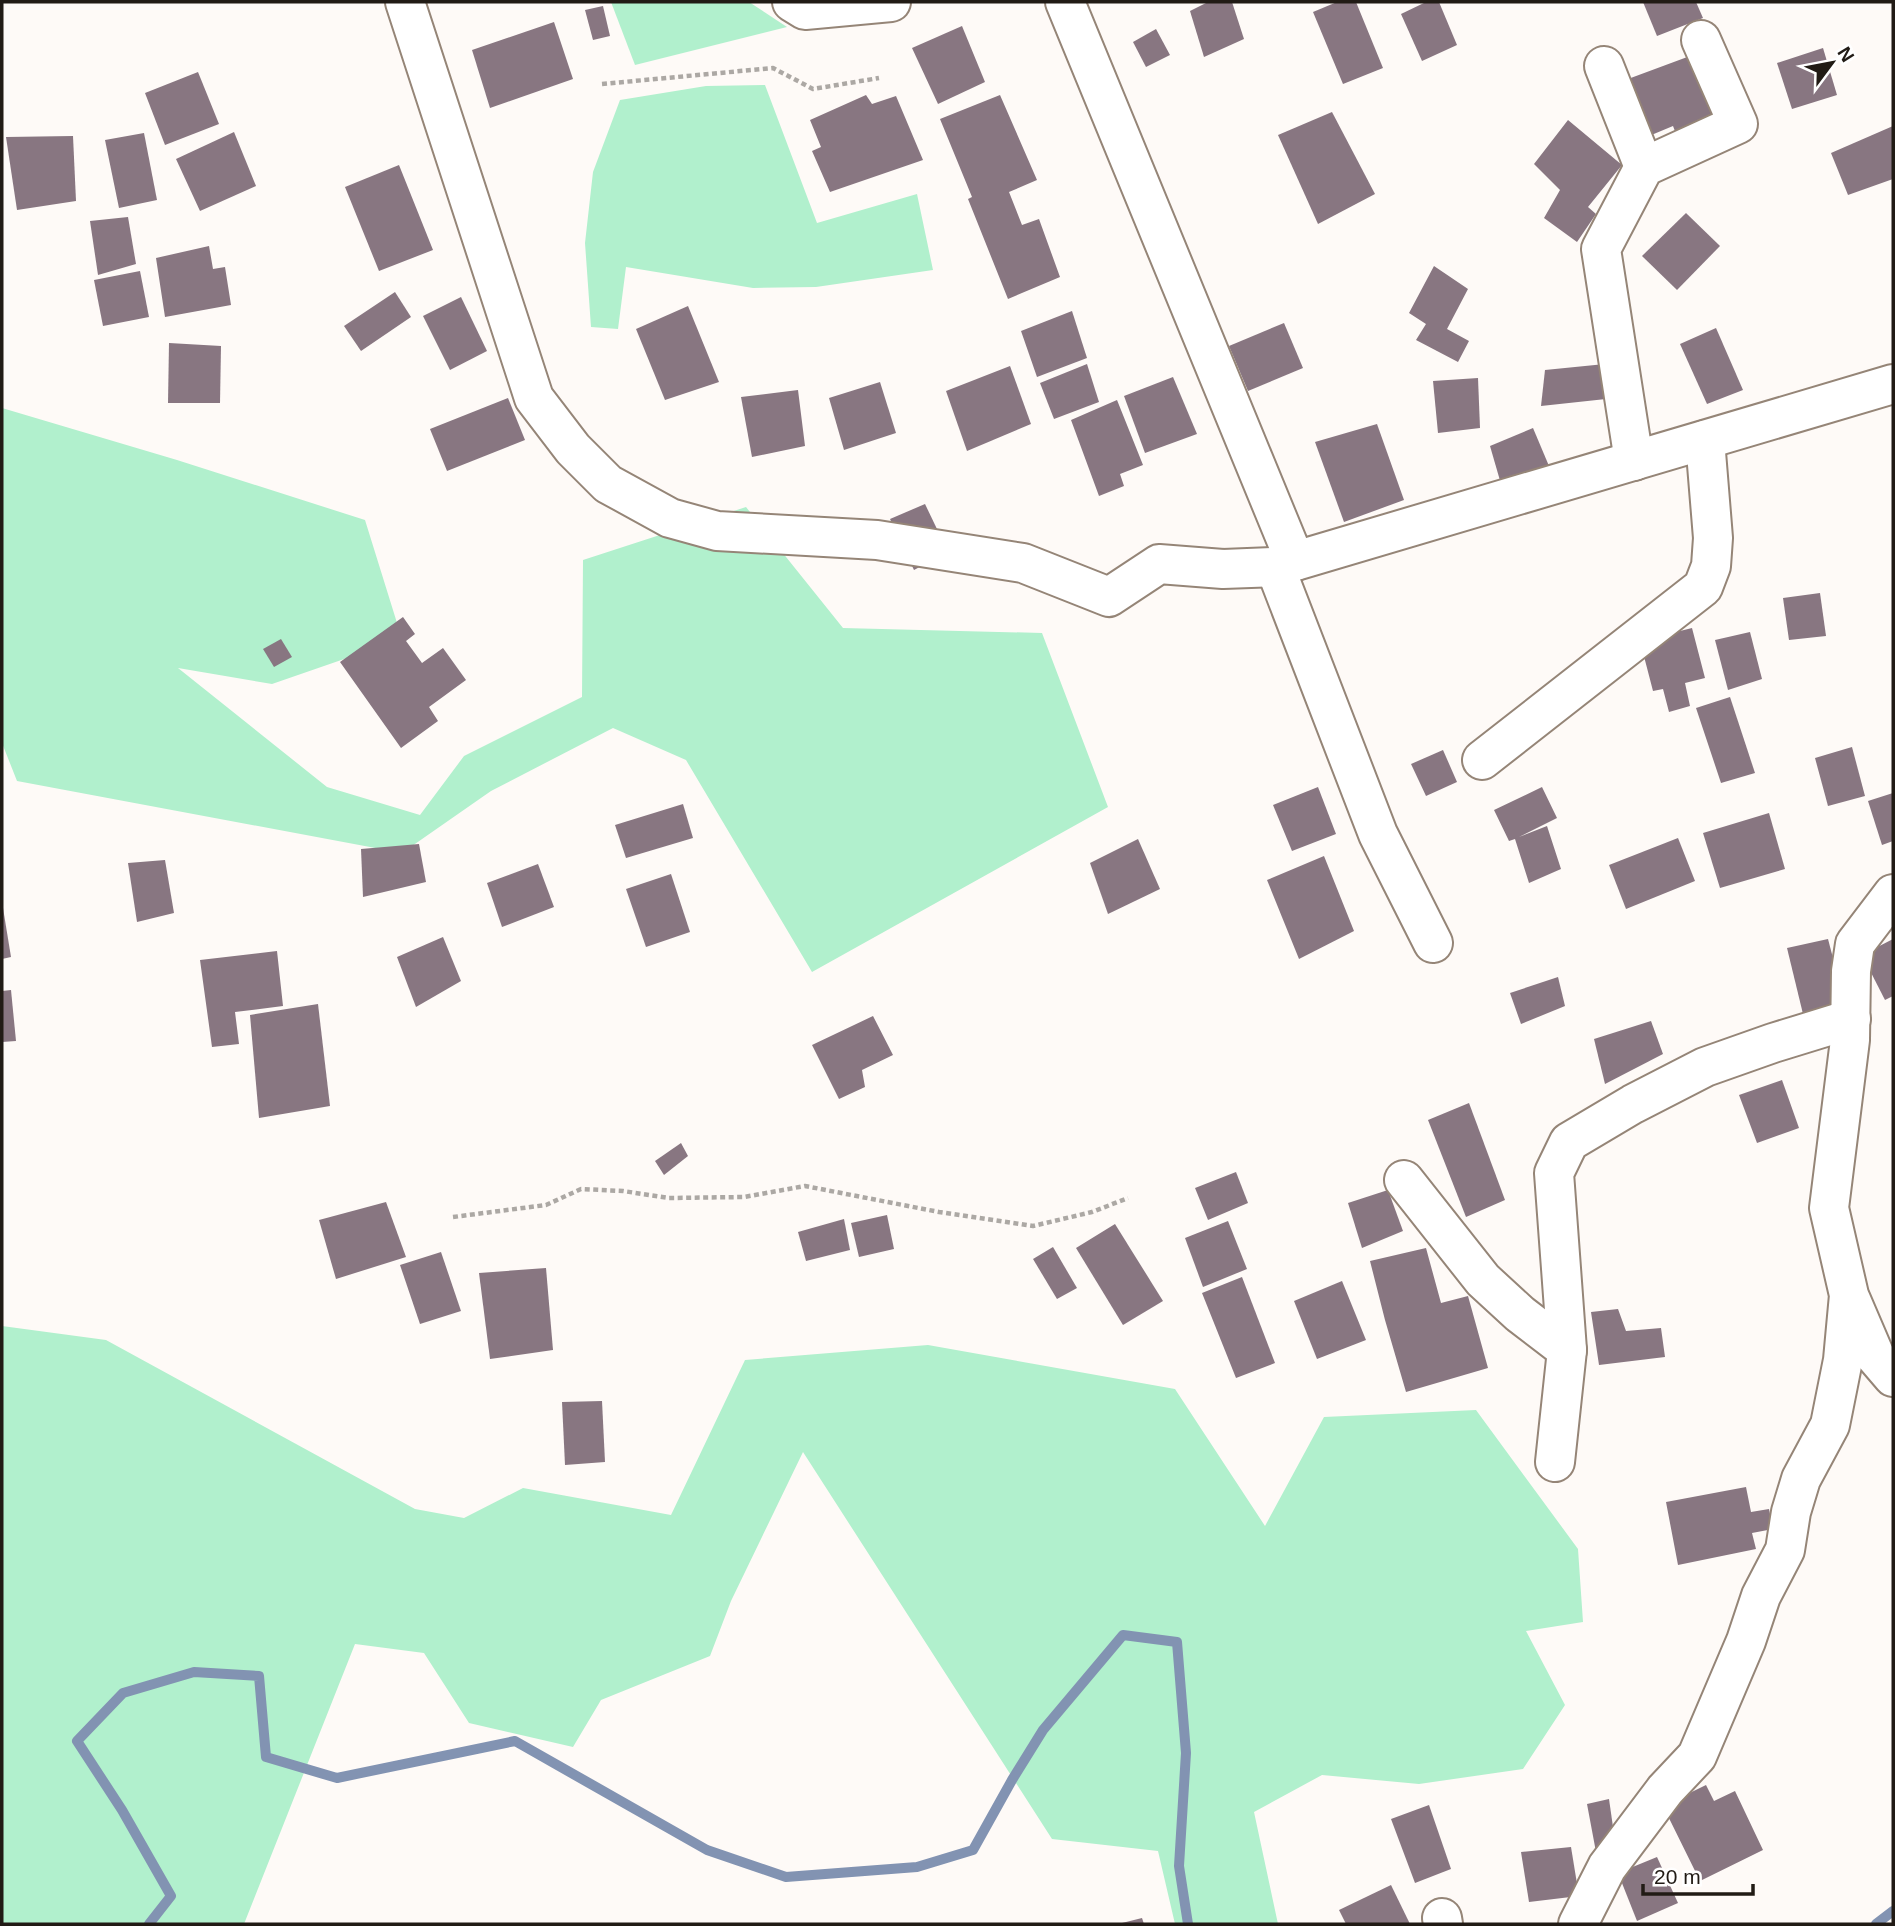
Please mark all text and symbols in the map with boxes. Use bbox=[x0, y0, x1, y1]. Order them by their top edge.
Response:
north arrow bbox=[1797, 28, 1867, 98]
text: N bbox=[1833, 43, 1859, 66]
scale bar bbox=[1643, 1853, 1753, 1897]
text: 20 m bbox=[1654, 1865, 1701, 1888]

